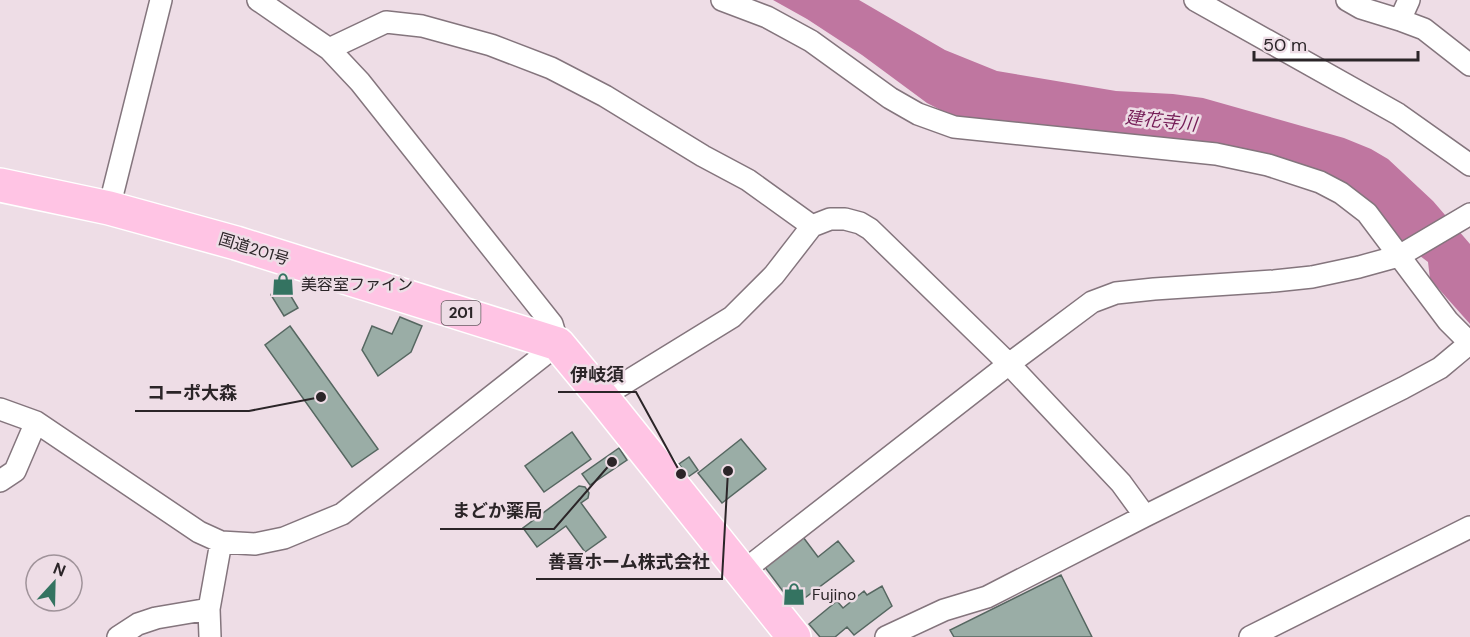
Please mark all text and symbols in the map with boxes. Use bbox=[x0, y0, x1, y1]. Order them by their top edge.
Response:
scale bar bbox=[1254, 24, 1418, 62]
text: 50 m bbox=[1263, 33, 1307, 57]
water label: 建花寺川 bbox=[1124, 105, 1200, 137]
street label: 国道201号 bbox=[216, 228, 292, 270]
shop icon: 美容室ファイン bbox=[270, 271, 296, 297]
place label: 美容室ファイン bbox=[301, 274, 413, 295]
road number: 201 bbox=[442, 301, 480, 325]
callout: 伊岐須 bbox=[558, 356, 636, 392]
text: 伊岐須 bbox=[570, 363, 624, 387]
callout: コーポ大森 bbox=[135, 375, 249, 411]
text: コーポ大森 bbox=[147, 381, 237, 405]
callout: まどか薬局 bbox=[440, 493, 554, 529]
text: まどか薬局 bbox=[452, 499, 542, 523]
callout: 善喜ホーム株式会社 bbox=[536, 543, 722, 579]
text: 善喜ホーム株式会社 bbox=[548, 550, 710, 574]
north arrow bbox=[24, 553, 84, 613]
text: N bbox=[50, 558, 69, 581]
shop icon: Fujino bbox=[781, 581, 807, 607]
place label: Fujino bbox=[812, 584, 856, 605]

